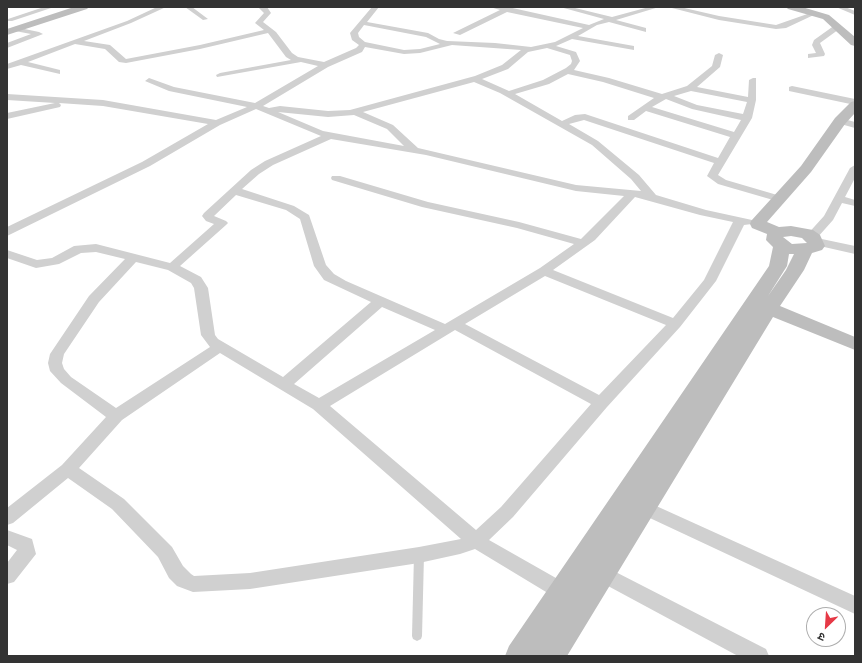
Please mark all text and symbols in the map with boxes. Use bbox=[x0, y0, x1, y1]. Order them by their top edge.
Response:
north arrow bbox=[806, 607, 846, 647]
text: उ bbox=[815, 629, 827, 646]

